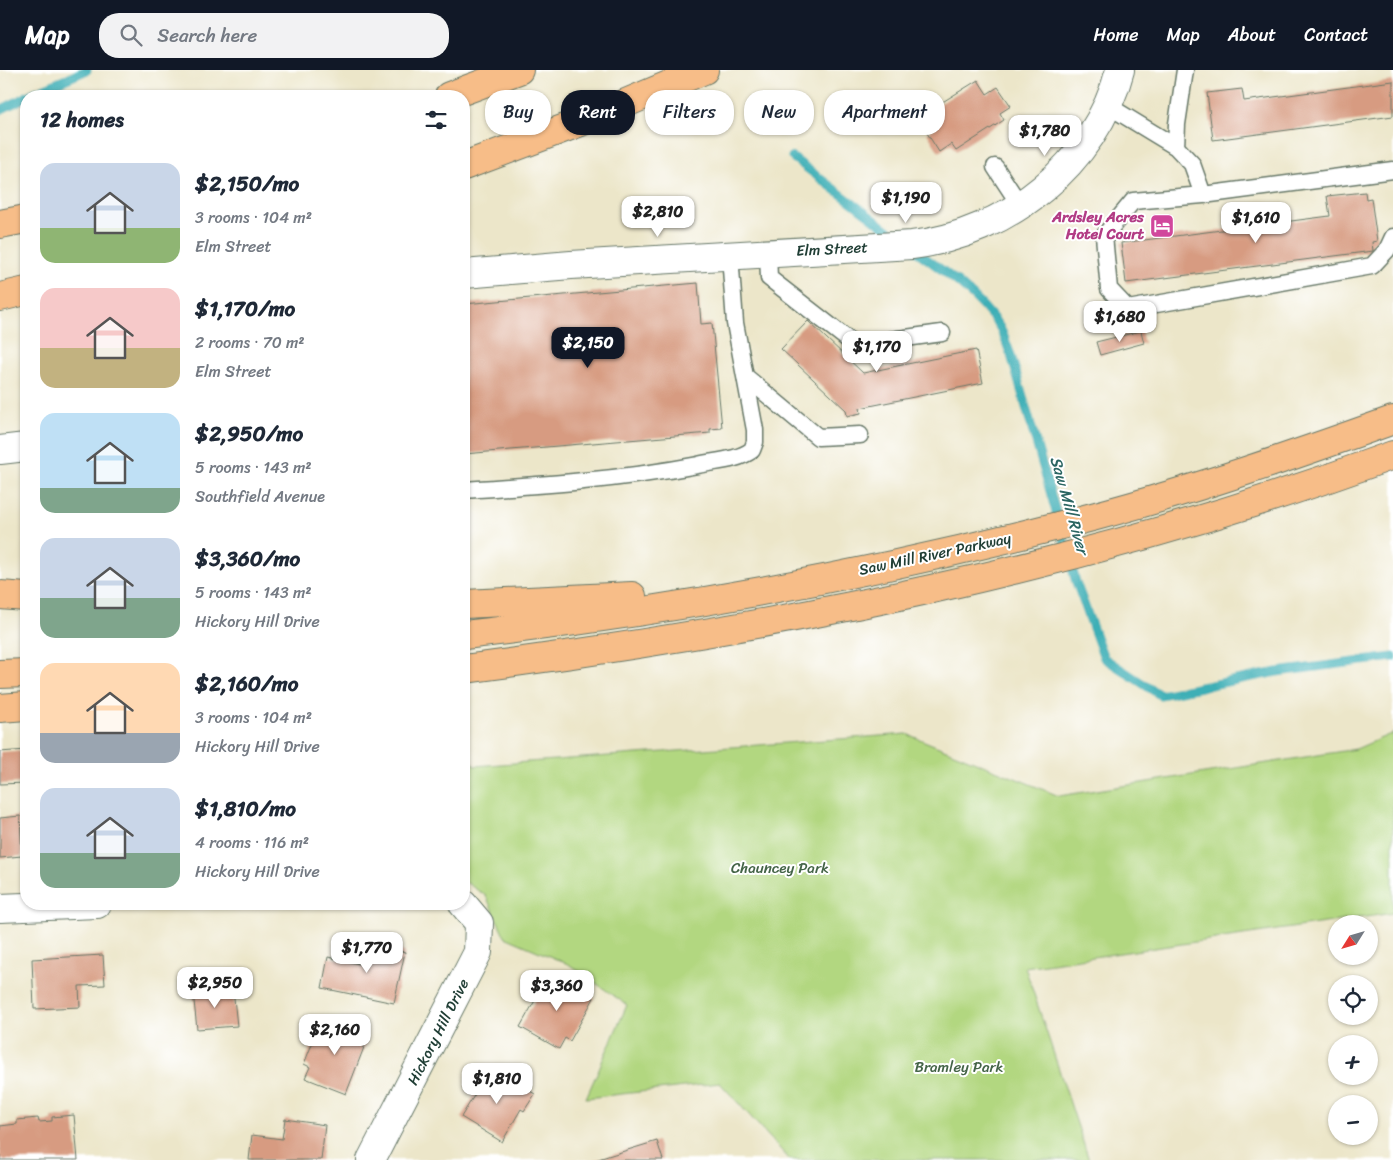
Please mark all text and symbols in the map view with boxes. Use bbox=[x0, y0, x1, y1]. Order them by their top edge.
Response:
search box bbox=[99, 13, 449, 58]
text: Map bbox=[25, 14, 69, 56]
text: Search here bbox=[157, 19, 257, 52]
text: Home bbox=[1094, 19, 1139, 51]
text: Map bbox=[1167, 19, 1200, 51]
text: About bbox=[1228, 19, 1276, 51]
text: Contact bbox=[1304, 19, 1368, 51]
icon: search bbox=[117, 21, 145, 49]
chip: Buy bbox=[485, 90, 551, 135]
chip: Rent bbox=[561, 90, 635, 135]
chip: Filters bbox=[645, 90, 734, 135]
chip: New bbox=[744, 90, 814, 135]
chip: Apartment bbox=[824, 90, 945, 135]
text: 12 homes bbox=[40, 101, 124, 139]
icon: filters bbox=[422, 106, 450, 134]
pin: $1,780 bbox=[1004, 114, 1086, 157]
text: $1,780 bbox=[1020, 116, 1070, 145]
text: $2,150/mo bbox=[195, 165, 299, 203]
pin: $1,190 bbox=[865, 182, 947, 224]
icon: home bbox=[80, 183, 140, 243]
text: $1,190 bbox=[882, 183, 930, 212]
pin: $2,810 bbox=[617, 196, 699, 238]
text: $2,810 bbox=[633, 197, 683, 226]
pin: $1,610 bbox=[1215, 202, 1297, 244]
text: 3 rooms · 104 m² bbox=[195, 203, 312, 232]
text: $1,610 bbox=[1232, 203, 1280, 232]
place label: Ardsley Acres Hotel Court bbox=[1051, 204, 1145, 247]
hotel icon: Ardsley Acres Hotel Court bbox=[1149, 213, 1175, 239]
text: Elm Street bbox=[195, 232, 271, 261]
street label: Elm Street bbox=[796, 234, 869, 264]
text: $1,170/mo bbox=[195, 290, 295, 328]
pin: $1,680 bbox=[1079, 300, 1161, 343]
text: $1,680 bbox=[1095, 302, 1145, 331]
icon: home bbox=[80, 308, 140, 368]
pin: $2,150 bbox=[547, 326, 629, 369]
text: 2 rooms · 70 m² bbox=[195, 328, 305, 357]
text: $2,150 bbox=[562, 328, 614, 357]
pin: $1,170 bbox=[836, 330, 918, 373]
text: $1,170 bbox=[853, 332, 901, 361]
text: Elm Street bbox=[195, 357, 271, 386]
text: $2,950/mo bbox=[195, 415, 303, 453]
icon: home bbox=[80, 433, 140, 493]
text: 5 rooms · 143 m² bbox=[195, 453, 312, 482]
water label: Saw Mill River bbox=[1042, 453, 1098, 561]
text: Southfield Avenue bbox=[195, 482, 325, 511]
street label: Saw Mill River Parkway bbox=[857, 525, 1014, 583]
text: $3,360/mo bbox=[195, 540, 300, 578]
icon: home bbox=[80, 558, 140, 618]
text: 5 rooms · 143 m² bbox=[195, 578, 312, 607]
text: Hickory Hill Drive bbox=[195, 607, 320, 636]
text: $2,160/mo bbox=[195, 665, 298, 703]
icon: home bbox=[80, 683, 140, 743]
text: 3 rooms · 104 m² bbox=[195, 703, 312, 732]
text: Hickory Hill Drive bbox=[195, 732, 320, 761]
text: $1,810/mo bbox=[195, 790, 296, 828]
icon: home bbox=[80, 808, 140, 868]
text: 4 rooms · 116 m² bbox=[195, 828, 309, 857]
park label: Chauncey Park bbox=[731, 855, 829, 881]
text: Hickory Hill Drive bbox=[195, 857, 320, 886]
north arrow bbox=[1328, 915, 1378, 965]
map controls bbox=[1328, 915, 1378, 1145]
pin: $1,770 bbox=[326, 932, 408, 974]
text: $1,770 bbox=[342, 933, 392, 962]
pin: $2,950 bbox=[174, 966, 256, 1009]
text: $2,950 bbox=[188, 968, 242, 997]
pin: $3,360 bbox=[516, 970, 598, 1012]
text: $3,360 bbox=[531, 971, 583, 1000]
street label: Hickory Hill Drive bbox=[400, 974, 476, 1090]
button: locate bbox=[1328, 975, 1378, 1025]
pin: $2,160 bbox=[294, 1014, 376, 1056]
text: $2,160 bbox=[310, 1015, 360, 1044]
button: + bbox=[1328, 1035, 1378, 1085]
park label: Bramley Park bbox=[914, 1054, 1004, 1080]
pin: $1,810 bbox=[456, 1062, 538, 1105]
text: $1,810 bbox=[473, 1064, 521, 1093]
button: − bbox=[1328, 1095, 1378, 1145]

